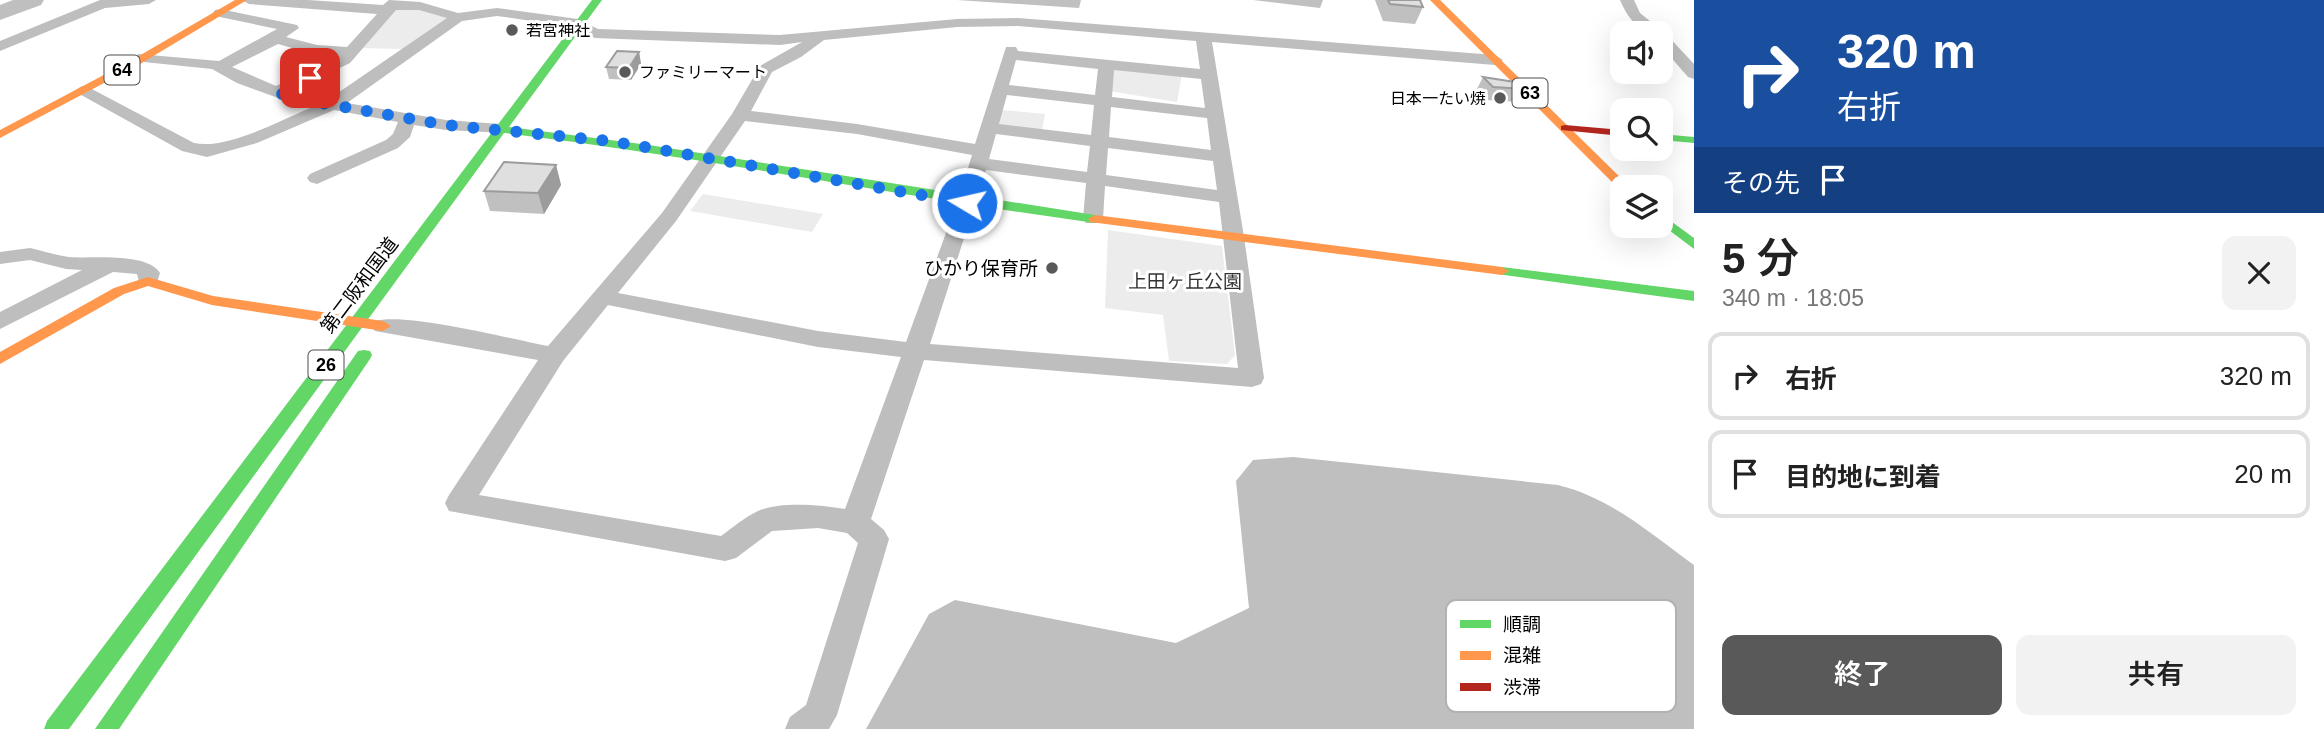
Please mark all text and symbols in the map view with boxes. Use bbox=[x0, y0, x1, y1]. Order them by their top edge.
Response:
map controls bbox=[1610, 21, 1673, 238]
button: sound bbox=[1610, 21, 1673, 84]
marker: 若宮神社 bbox=[504, 22, 520, 38]
place label: 若宮神社 bbox=[526, 22, 590, 39]
text: 320 m bbox=[1837, 24, 1976, 78]
icon: right bbox=[1722, 28, 1813, 119]
pin bbox=[280, 48, 340, 108]
road number: 64 bbox=[104, 56, 140, 84]
icon: arrive bbox=[291, 59, 329, 97]
marker: ファミリーマート bbox=[617, 64, 633, 80]
place label: ファミリーマート bbox=[639, 64, 767, 81]
road number: 63 bbox=[1512, 78, 1548, 108]
text: 右折 bbox=[1837, 89, 1901, 125]
place label: 日本一たい焼 bbox=[1390, 90, 1486, 107]
marker: 日本一たい焼 bbox=[1492, 90, 1508, 106]
button: search bbox=[1610, 98, 1673, 161]
icon: arrive bbox=[1814, 161, 1852, 199]
position arrow bbox=[930, 166, 1004, 240]
text: その先 bbox=[1722, 168, 1800, 198]
button: layers bbox=[1610, 175, 1673, 238]
street label: 第二阪和国道 bbox=[317, 233, 402, 337]
text: 5 分 bbox=[1722, 235, 1799, 282]
button: close bbox=[2222, 236, 2296, 310]
place label: ひかり保育所 bbox=[924, 258, 1038, 279]
marker: ひかり保育所 bbox=[1044, 260, 1060, 276]
park label: 上田ヶ丘公園 bbox=[1128, 271, 1242, 292]
text: 340 m · 18:05 bbox=[1722, 285, 1864, 311]
road number: 26 bbox=[308, 351, 344, 380]
icon: right bbox=[1726, 357, 1764, 395]
text: 320 m bbox=[2220, 361, 2292, 391]
text: 右折 bbox=[1785, 364, 1837, 394]
icon: arrive bbox=[1726, 455, 1764, 493]
text: 20 m bbox=[2234, 459, 2292, 489]
text: 目的地に到着 bbox=[1785, 462, 1941, 492]
legend bbox=[1446, 600, 1676, 712]
text: 順調 bbox=[1503, 614, 1541, 635]
button: 終了 bbox=[1722, 635, 2002, 715]
button: 共有 bbox=[2016, 635, 2296, 715]
text: 混雑 bbox=[1503, 645, 1541, 666]
text: 渋滞 bbox=[1503, 677, 1541, 698]

